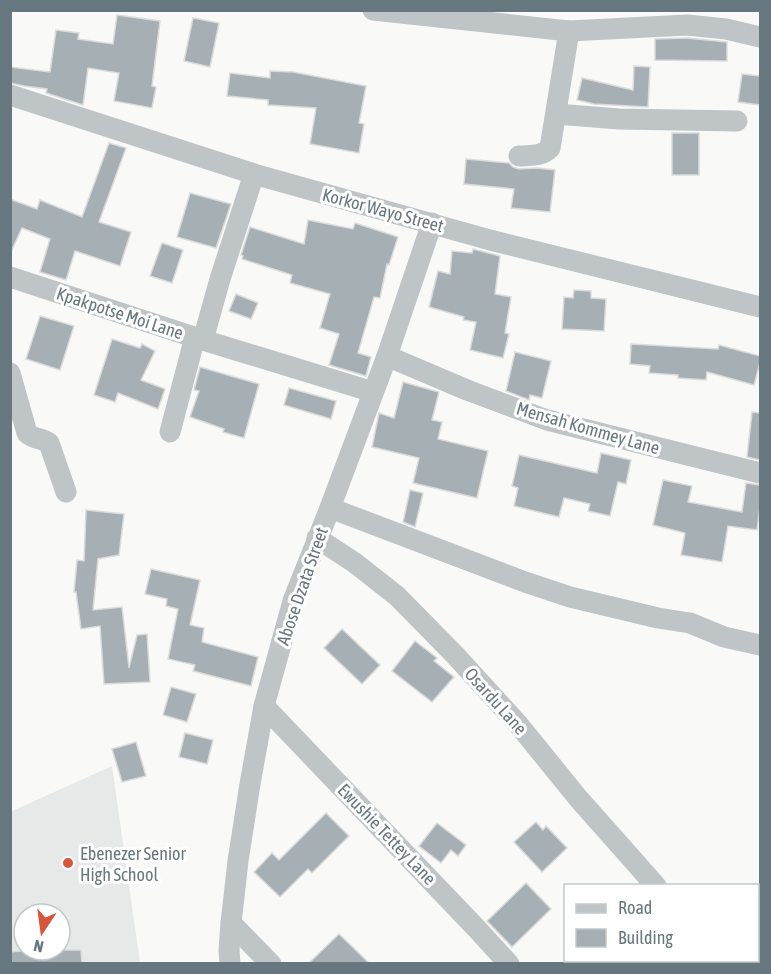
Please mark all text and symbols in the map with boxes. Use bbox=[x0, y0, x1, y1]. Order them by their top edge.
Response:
street label: Korkor Wayo Street bbox=[320, 184, 446, 236]
street label: Kpakpotse Moi Lane bbox=[54, 283, 186, 343]
street label: Mensah Kommey Lane bbox=[514, 398, 662, 458]
street label: Abose Dzata Street bbox=[272, 524, 332, 648]
street label: Osardu Lane bbox=[461, 663, 531, 739]
street label: Ewushie Tettey Lane bbox=[334, 779, 440, 889]
place label: Ebenezer Senior High School bbox=[80, 843, 187, 885]
marker: Ebenezer Senior High School bbox=[61, 856, 75, 870]
legend bbox=[564, 884, 759, 962]
text: Road bbox=[618, 897, 652, 918]
north arrow bbox=[12, 902, 72, 962]
text: Building bbox=[618, 927, 673, 948]
text: N bbox=[32, 937, 45, 956]

